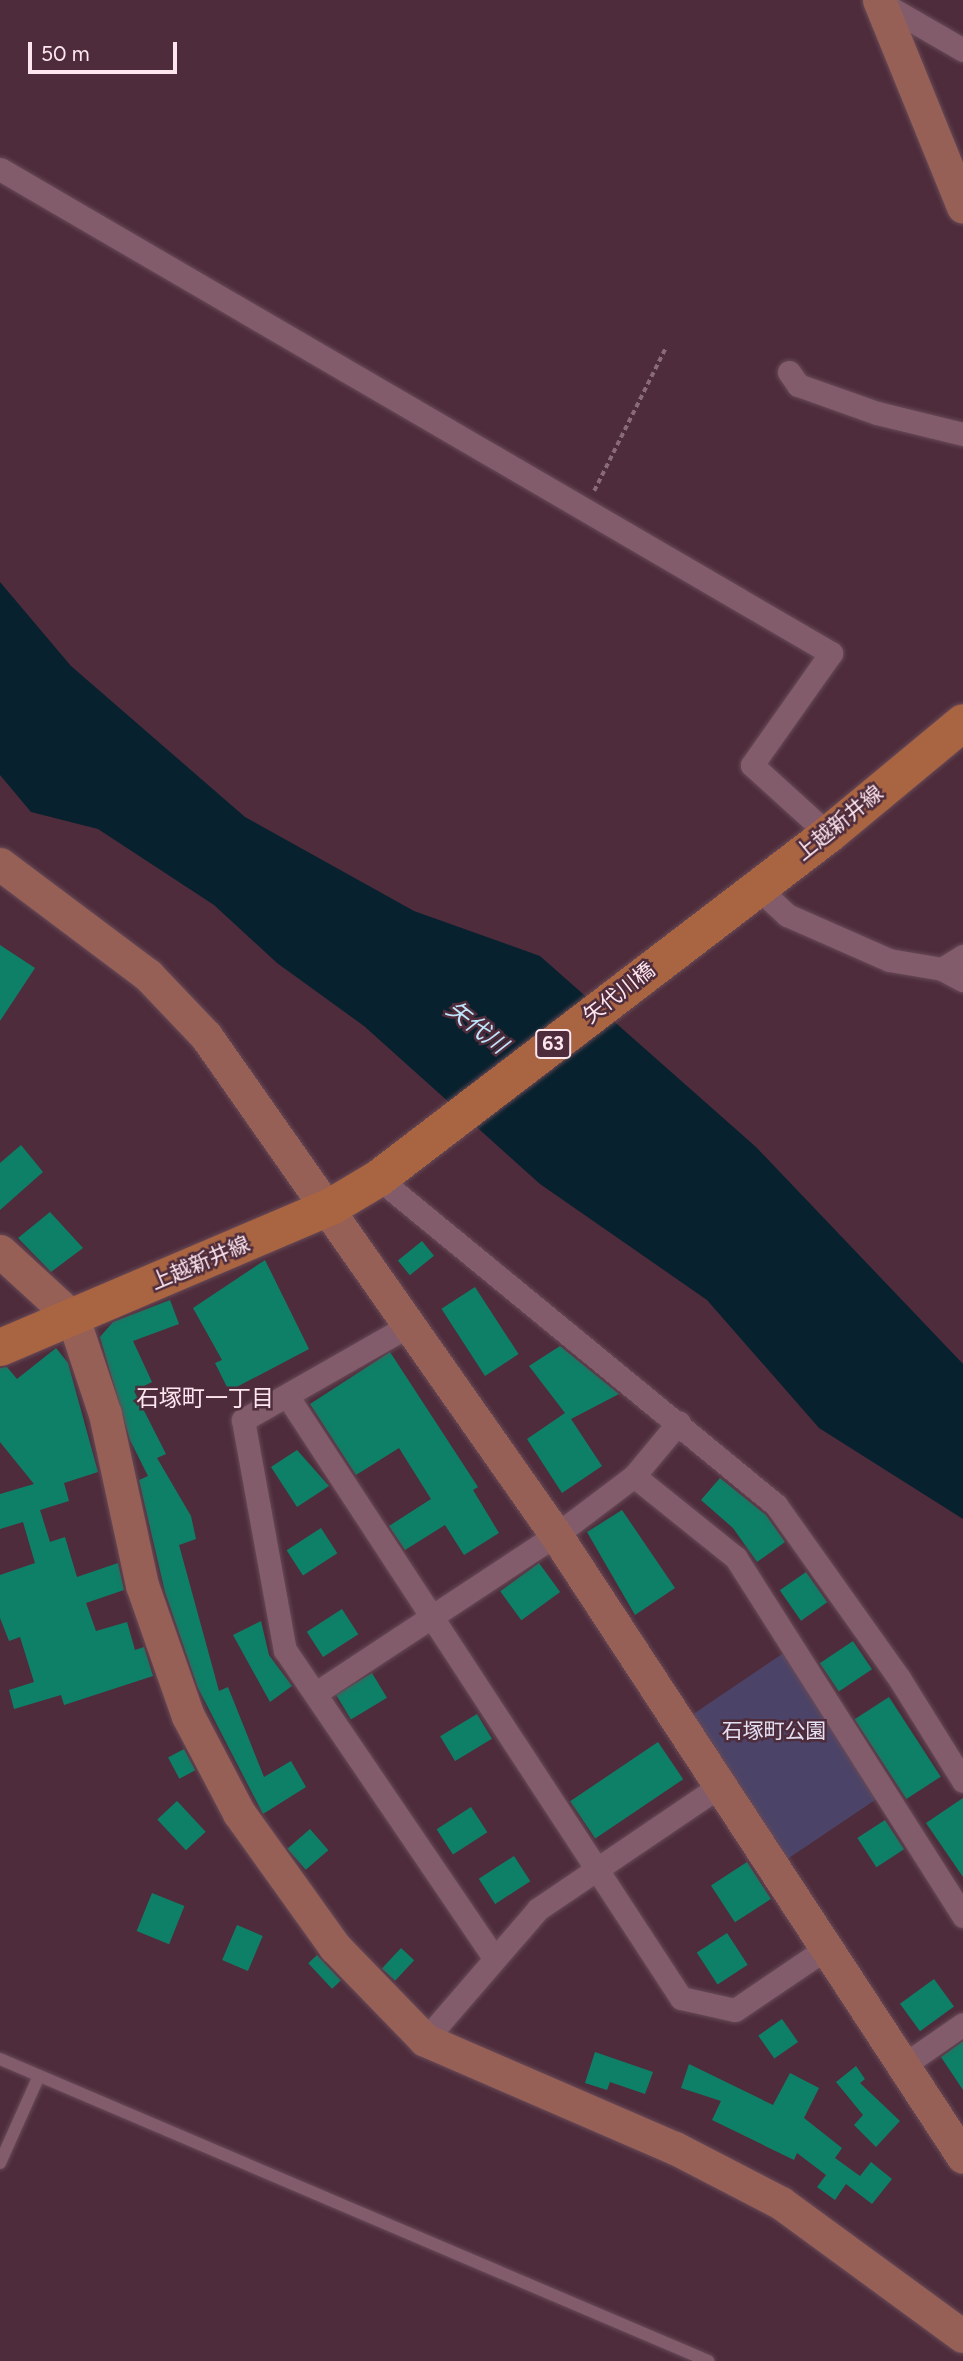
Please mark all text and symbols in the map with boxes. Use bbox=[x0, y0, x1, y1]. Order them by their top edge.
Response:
scale bar bbox=[32, 28, 180, 72]
text: 50 m bbox=[41, 41, 90, 66]
street label: 上越新井線 bbox=[790, 780, 888, 866]
street label: 矢代川橋 bbox=[578, 957, 660, 1029]
water label: 矢代川 bbox=[441, 995, 513, 1059]
road number: 63 bbox=[534, 1028, 572, 1060]
street label: 上越新井線 bbox=[147, 1231, 253, 1295]
district label: 石塚町一丁目 bbox=[136, 1384, 274, 1412]
park label: 石塚町公園 bbox=[722, 1718, 826, 1744]

